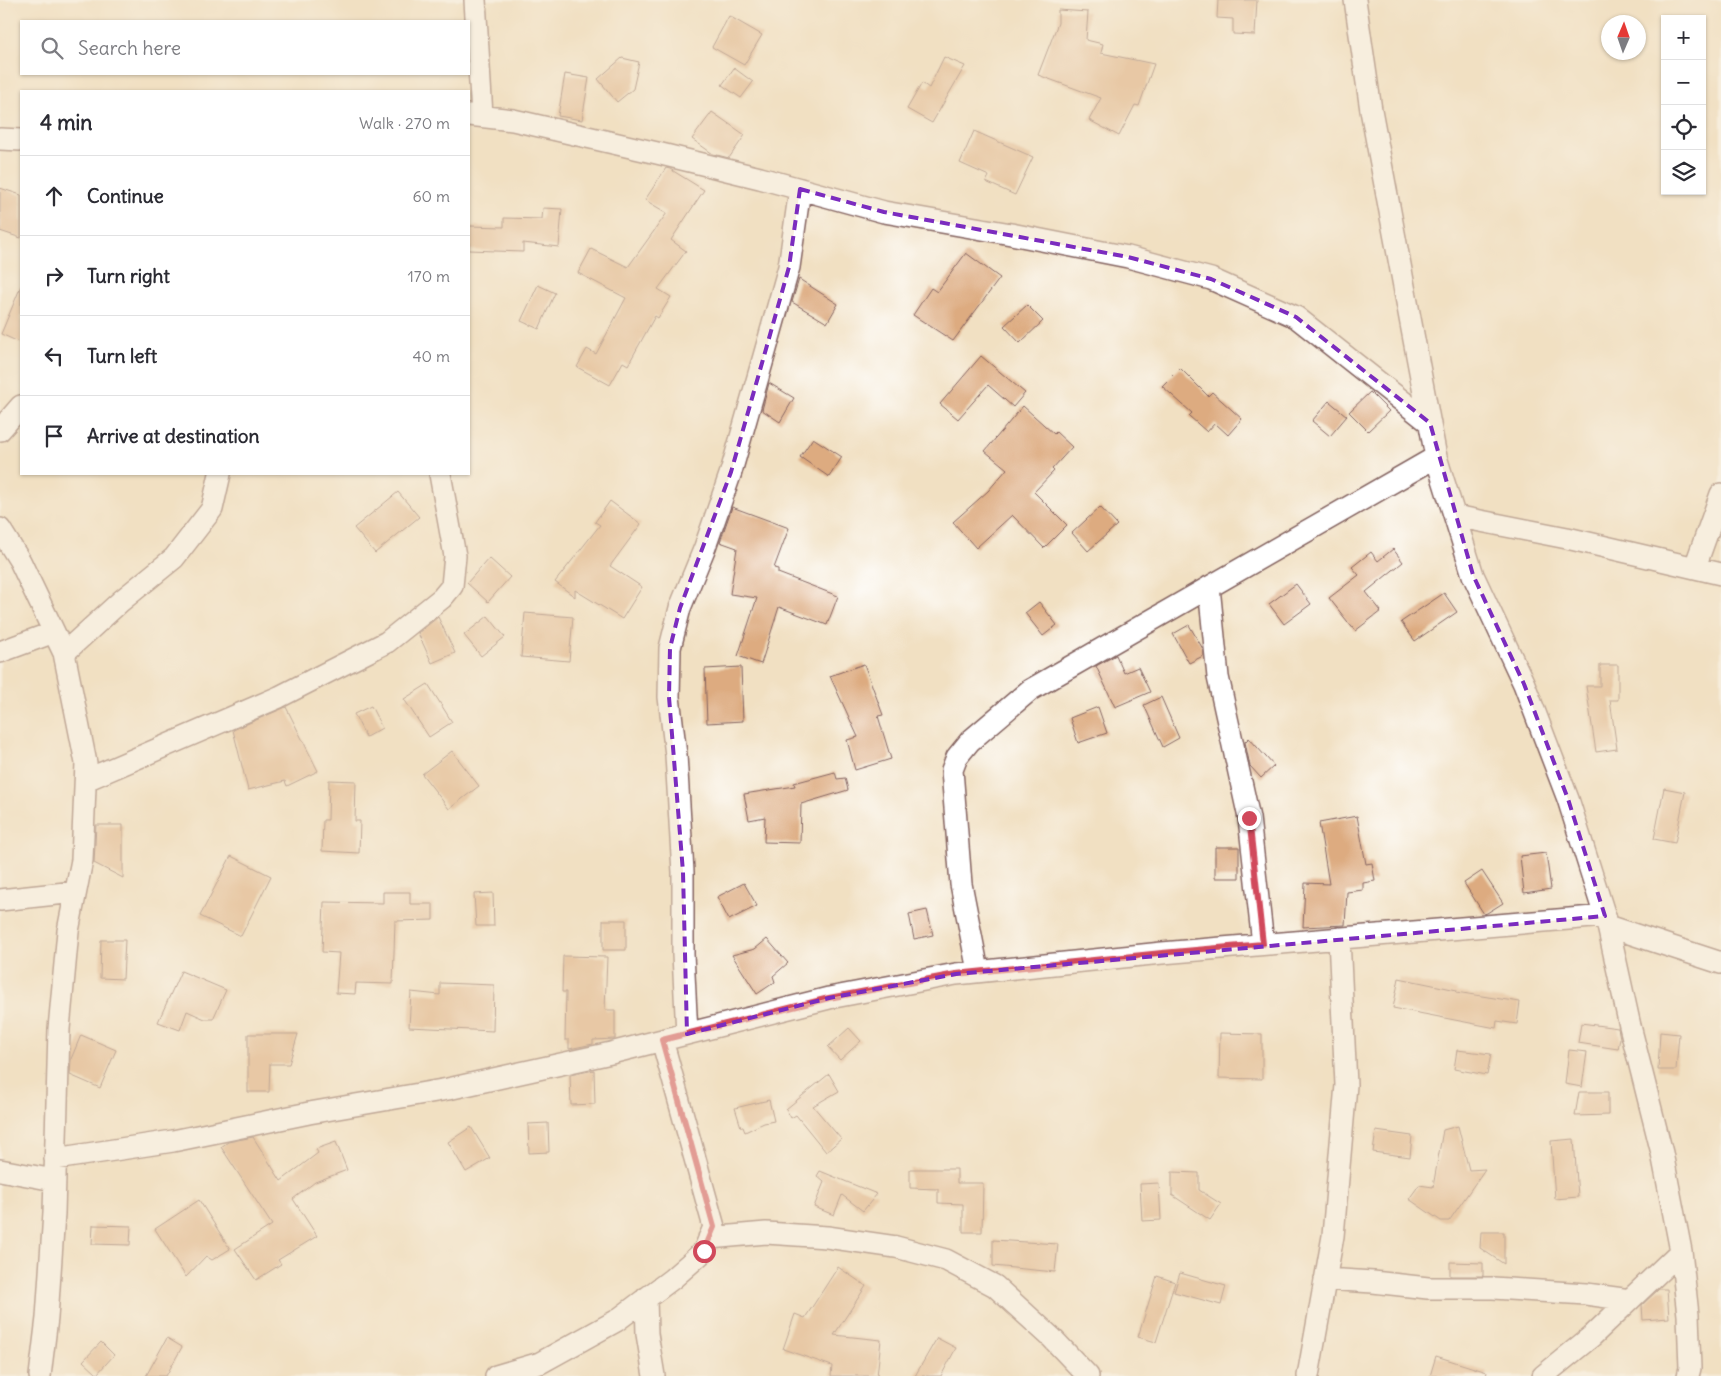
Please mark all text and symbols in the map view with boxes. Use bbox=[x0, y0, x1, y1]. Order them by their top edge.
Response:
north arrow bbox=[1601, 15, 1646, 60]
map controls bbox=[1661, 15, 1706, 195]
button: + bbox=[1661, 15, 1706, 60]
search box bbox=[20, 20, 470, 75]
icon: search bbox=[38, 34, 66, 62]
text: Search here bbox=[78, 36, 181, 60]
button: − bbox=[1661, 60, 1706, 105]
button: locate bbox=[1661, 105, 1706, 150]
text: 4 min bbox=[40, 109, 92, 136]
text: Walk · 270 m bbox=[359, 113, 450, 133]
button: layers bbox=[1661, 150, 1706, 195]
icon: ahead bbox=[40, 182, 68, 210]
text: Continue bbox=[87, 184, 164, 208]
text: 60 m bbox=[412, 186, 450, 206]
icon: right bbox=[40, 262, 68, 290]
text: Turn right bbox=[87, 264, 170, 288]
text: 170 m bbox=[407, 266, 450, 286]
icon: left bbox=[40, 342, 68, 370]
text: Turn left bbox=[87, 344, 157, 368]
text: 40 m bbox=[412, 346, 450, 366]
icon: arrive bbox=[40, 422, 68, 450]
text: Arrive at destination bbox=[87, 424, 260, 448]
route end bbox=[1238, 807, 1261, 830]
route start bbox=[693, 1240, 716, 1263]

